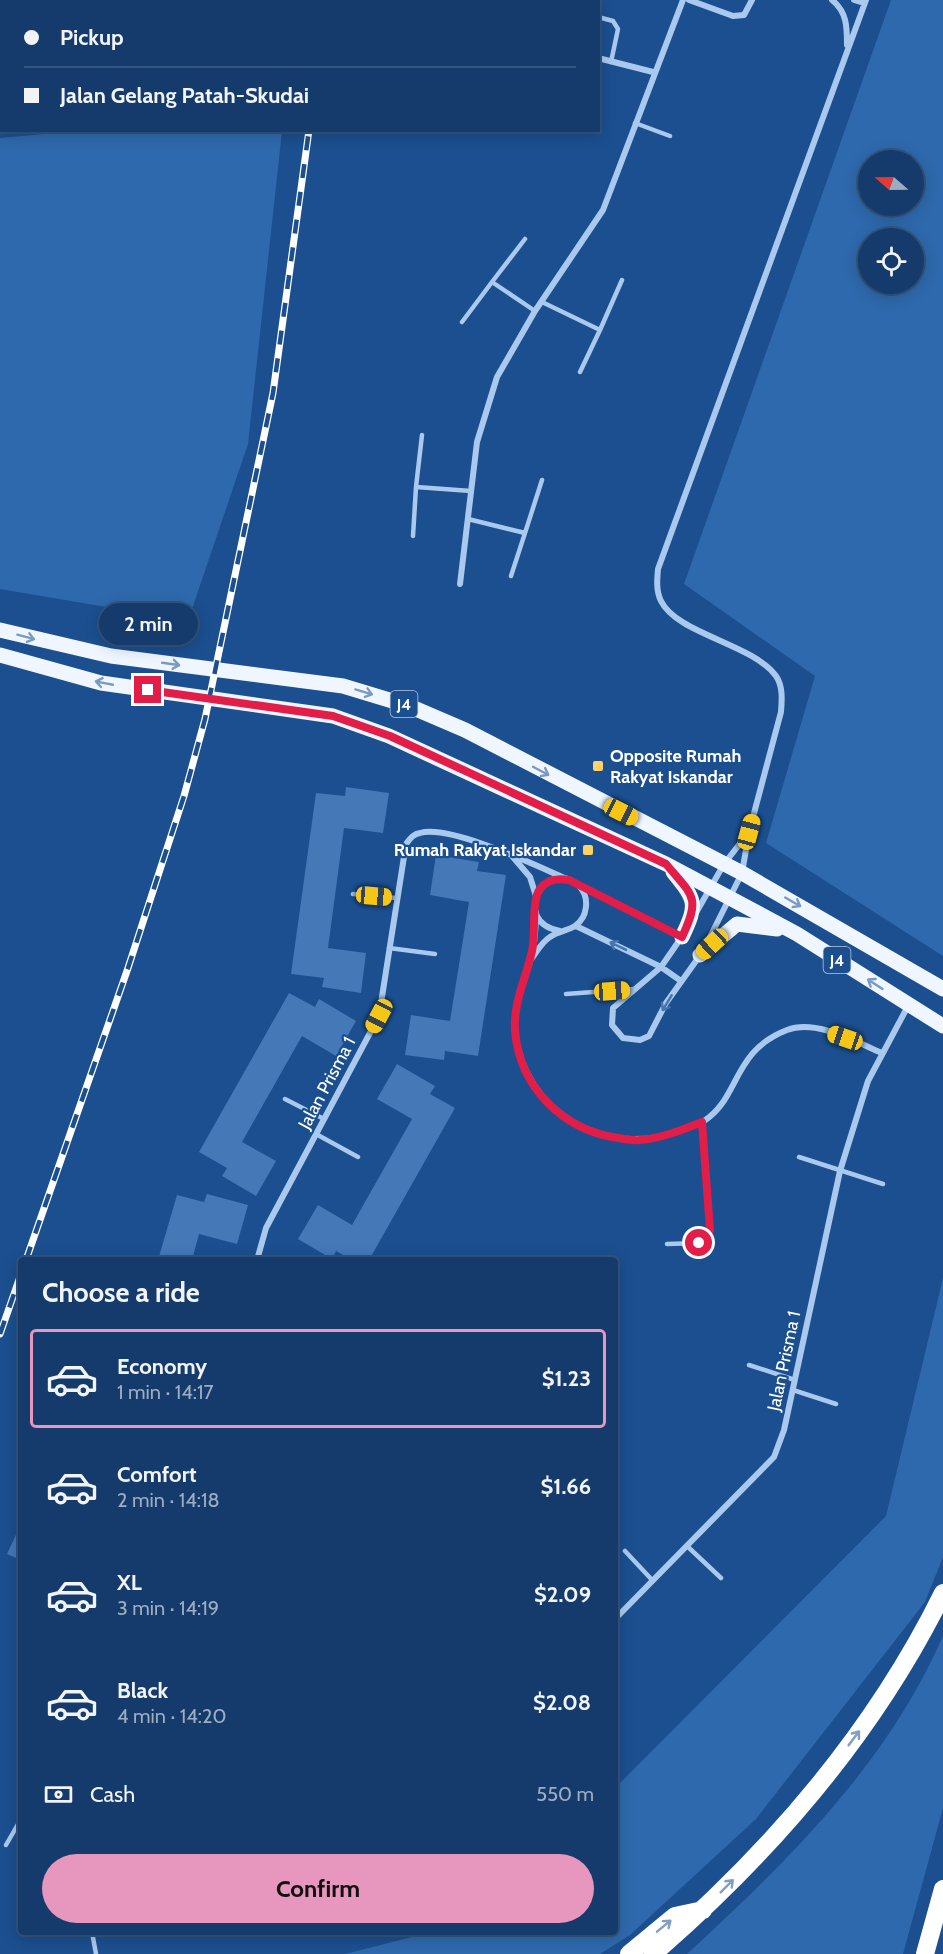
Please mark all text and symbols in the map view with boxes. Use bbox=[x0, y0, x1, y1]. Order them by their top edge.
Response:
text: Pickup bbox=[60, 24, 124, 51]
text: Jalan Gelang Patah-Skudai bbox=[60, 82, 309, 109]
north arrow bbox=[858, 150, 924, 216]
map controls bbox=[858, 150, 924, 294]
button: locate bbox=[858, 228, 924, 294]
callout: 2 min bbox=[98, 603, 198, 645]
text: 2 min bbox=[124, 612, 173, 636]
one-way arrow bbox=[16, 631, 35, 643]
one-way arrow bbox=[160, 659, 180, 670]
route end bbox=[134, 676, 161, 703]
one-way arrow bbox=[95, 677, 114, 688]
one-way arrow bbox=[354, 687, 373, 698]
road number: J4 bbox=[390, 691, 418, 717]
place label: Opposite Rumah Rakyat Iskandar bbox=[610, 745, 741, 788]
marker: Opposite Rumah Rakyat Iskandar bbox=[591, 759, 605, 773]
one-way arrow bbox=[532, 766, 550, 777]
car bbox=[601, 796, 641, 828]
car bbox=[736, 812, 762, 852]
place label: Rumah Rakyat Iskandar bbox=[394, 839, 576, 861]
marker: Rumah Rakyat Iskandar bbox=[581, 843, 595, 857]
car bbox=[355, 885, 393, 907]
one-way arrow bbox=[784, 896, 801, 908]
car bbox=[693, 925, 731, 963]
one-way arrow bbox=[610, 940, 628, 952]
road number: J4 bbox=[824, 947, 850, 973]
one-way arrow bbox=[867, 978, 884, 990]
car bbox=[593, 981, 631, 1001]
one-way arrow bbox=[661, 994, 673, 1011]
car bbox=[363, 996, 395, 1036]
car bbox=[825, 1024, 865, 1052]
street label: Jalan Prisma 1 bbox=[293, 1033, 361, 1134]
route start bbox=[685, 1229, 712, 1256]
text: Choose a ride bbox=[42, 1276, 200, 1309]
street label: Jalan Prisma 1 bbox=[762, 1309, 805, 1414]
icon: car bbox=[45, 1352, 99, 1406]
text: Economy bbox=[117, 1353, 207, 1380]
text: $1.23 bbox=[542, 1365, 591, 1392]
text: 1 min · 14:17 bbox=[117, 1380, 214, 1404]
icon: car bbox=[45, 1460, 99, 1514]
text: Comfort bbox=[117, 1461, 196, 1488]
text: $1.66 bbox=[541, 1473, 591, 1500]
text: 2 min · 14:18 bbox=[117, 1488, 220, 1512]
icon: car bbox=[45, 1568, 99, 1622]
text: XL bbox=[117, 1569, 142, 1596]
text: $2.09 bbox=[534, 1581, 591, 1608]
text: 3 min · 14:19 bbox=[117, 1596, 219, 1620]
icon: car bbox=[45, 1676, 99, 1730]
text: Black bbox=[117, 1677, 168, 1704]
text: $2.08 bbox=[533, 1689, 591, 1716]
text: 4 min · 14:20 bbox=[117, 1704, 226, 1728]
one-way arrow bbox=[847, 1731, 860, 1747]
icon: cash bbox=[42, 1778, 75, 1811]
text: Cash bbox=[90, 1781, 135, 1808]
text: 550 m bbox=[536, 1782, 594, 1806]
button: Confirm bbox=[42, 1854, 594, 1923]
one-way arrow bbox=[720, 1879, 735, 1894]
one-way arrow bbox=[656, 1919, 672, 1932]

